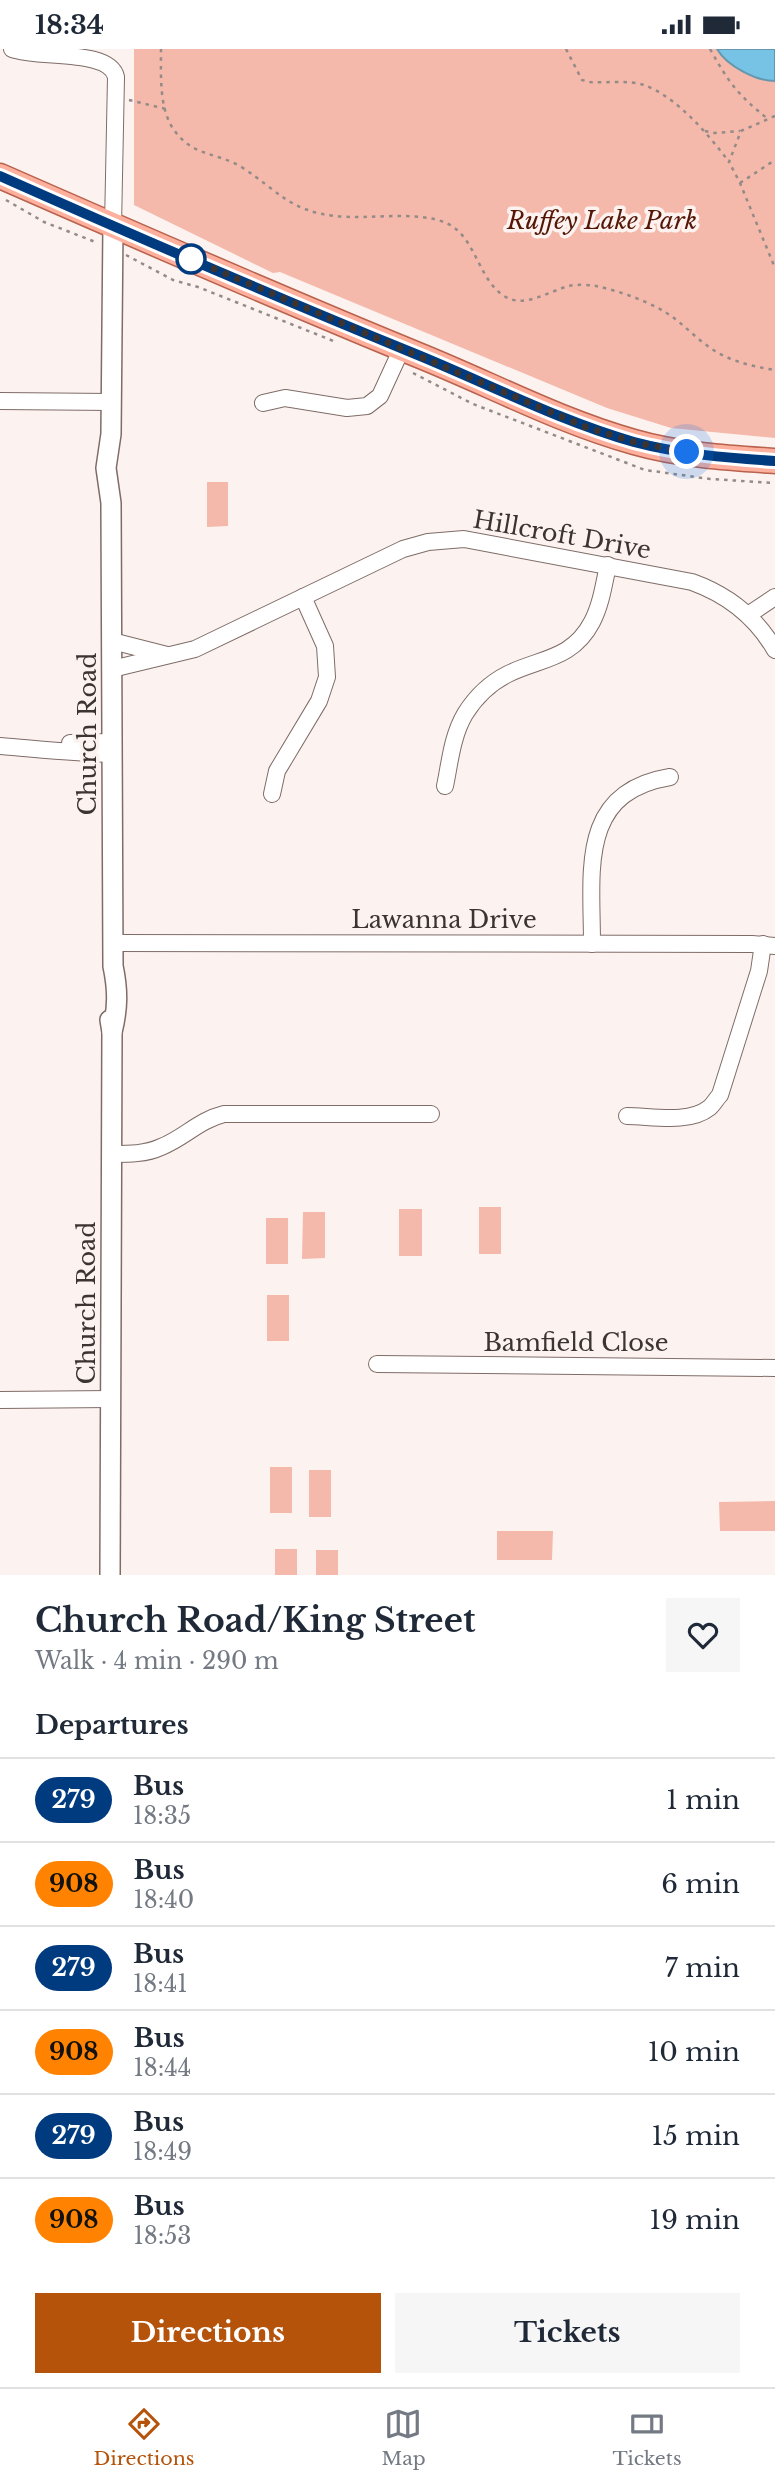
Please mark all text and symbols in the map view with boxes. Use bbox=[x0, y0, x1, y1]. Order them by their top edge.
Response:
text: 18:34 bbox=[35, 9, 104, 41]
park label: Ruffey Lake Park bbox=[506, 206, 697, 235]
unlabelled marker bbox=[176, 244, 206, 274]
your location bbox=[669, 434, 704, 469]
street label: Hillcroft Drive bbox=[471, 505, 653, 564]
street label: Church Road bbox=[73, 652, 102, 816]
street label: Lawanna Drive bbox=[351, 905, 537, 934]
street label: Church Road bbox=[72, 1221, 101, 1385]
street label: Bamfield Close bbox=[483, 1328, 669, 1357]
button: heart bbox=[666, 1598, 740, 1672]
text: Church Road/King Street bbox=[35, 1600, 476, 1641]
text: Walk · 4 min · 290 m bbox=[35, 1647, 279, 1675]
text: Departures bbox=[35, 1709, 189, 1741]
text: Bus bbox=[133, 1770, 184, 1802]
text: 1 min bbox=[666, 1784, 740, 1816]
text: 279 bbox=[51, 1785, 96, 1814]
text: 18:35 bbox=[133, 1802, 191, 1830]
text: Bus bbox=[134, 1854, 185, 1886]
text: 6 min bbox=[661, 1868, 740, 1900]
text: 908 bbox=[49, 1869, 99, 1898]
text: 18:40 bbox=[134, 1886, 194, 1914]
text: Bus bbox=[133, 1938, 184, 1970]
text: 7 min bbox=[665, 1952, 740, 1984]
text: 279 bbox=[51, 1953, 96, 1982]
text: 18:41 bbox=[133, 1970, 187, 1998]
text: Bus bbox=[134, 2022, 185, 2054]
text: 10 min bbox=[648, 2036, 740, 2068]
text: 908 bbox=[49, 2037, 99, 2066]
text: 18:44 bbox=[134, 2054, 191, 2082]
text: Bus bbox=[133, 2106, 184, 2138]
text: 15 min bbox=[651, 2120, 740, 2152]
text: 279 bbox=[51, 2121, 96, 2150]
text: 18:49 bbox=[133, 2138, 192, 2166]
text: Bus bbox=[134, 2190, 185, 2222]
text: 19 min bbox=[650, 2204, 740, 2236]
text: 908 bbox=[49, 2205, 99, 2234]
text: 18:53 bbox=[134, 2222, 192, 2250]
button: Directions bbox=[35, 2293, 381, 2373]
button: Tickets bbox=[395, 2293, 740, 2373]
tab: Directions bbox=[93, 2405, 194, 2470]
tab: Map bbox=[381, 2405, 426, 2470]
tab: Tickets bbox=[613, 2405, 682, 2470]

